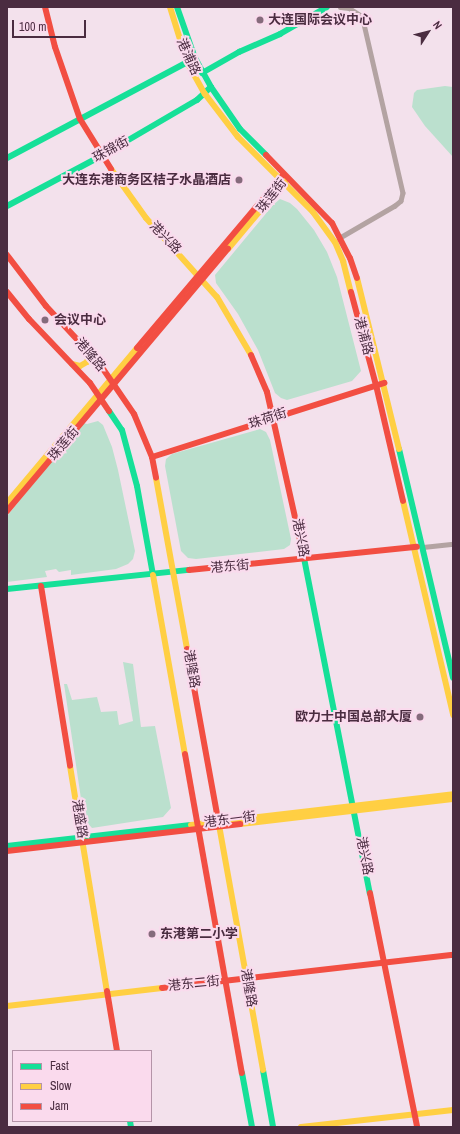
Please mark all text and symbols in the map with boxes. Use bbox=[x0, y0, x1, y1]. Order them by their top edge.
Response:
scale bar bbox=[14, 12, 88, 38]
place label: 大连国际会议中心 bbox=[268, 12, 372, 28]
north arrow bbox=[408, 12, 448, 52]
marker: 大连国际会议中心 bbox=[255, 15, 265, 25]
text: N bbox=[430, 18, 445, 32]
text: 100 m bbox=[19, 19, 46, 35]
street label: 港浦路 bbox=[173, 36, 203, 78]
street label: 珠锦街 bbox=[90, 134, 132, 166]
place label: 大连东港商务区桔子水晶酒店 bbox=[62, 172, 231, 188]
marker: 大连东港商务区桔子水晶酒店 bbox=[234, 175, 244, 185]
street label: 珠莲街 bbox=[254, 176, 290, 216]
street label: 港兴路 bbox=[146, 219, 184, 257]
place label: 会议中心 bbox=[54, 312, 106, 328]
marker: 会议中心 bbox=[39, 314, 51, 326]
street label: 港浦路 bbox=[350, 315, 376, 357]
street label: 港隆路 bbox=[71, 335, 109, 375]
street label: 珠荷街 bbox=[247, 406, 289, 432]
street label: 珠莲街 bbox=[45, 424, 83, 464]
street label: 港兴路 bbox=[289, 517, 311, 559]
street label: 港东街 bbox=[210, 558, 250, 576]
street label: 港隆路 bbox=[180, 648, 202, 690]
place label: 欧力士中国总部大厦 bbox=[295, 709, 412, 725]
marker: 欧力士中国总部大厦 bbox=[415, 712, 425, 722]
street label: 港盛路 bbox=[68, 799, 90, 839]
street label: 港东一街 bbox=[203, 809, 257, 831]
street label: 港兴路 bbox=[353, 835, 375, 877]
place label: 东港第二小学 bbox=[160, 926, 238, 942]
marker: 东港第二小学 bbox=[147, 929, 157, 939]
street label: 港隆路 bbox=[237, 967, 259, 1009]
street label: 港东二街 bbox=[167, 974, 221, 994]
legend bbox=[12, 1050, 152, 1122]
text: Fast bbox=[50, 1058, 69, 1074]
text: Slow bbox=[50, 1078, 71, 1094]
text: Jam bbox=[50, 1098, 69, 1114]

